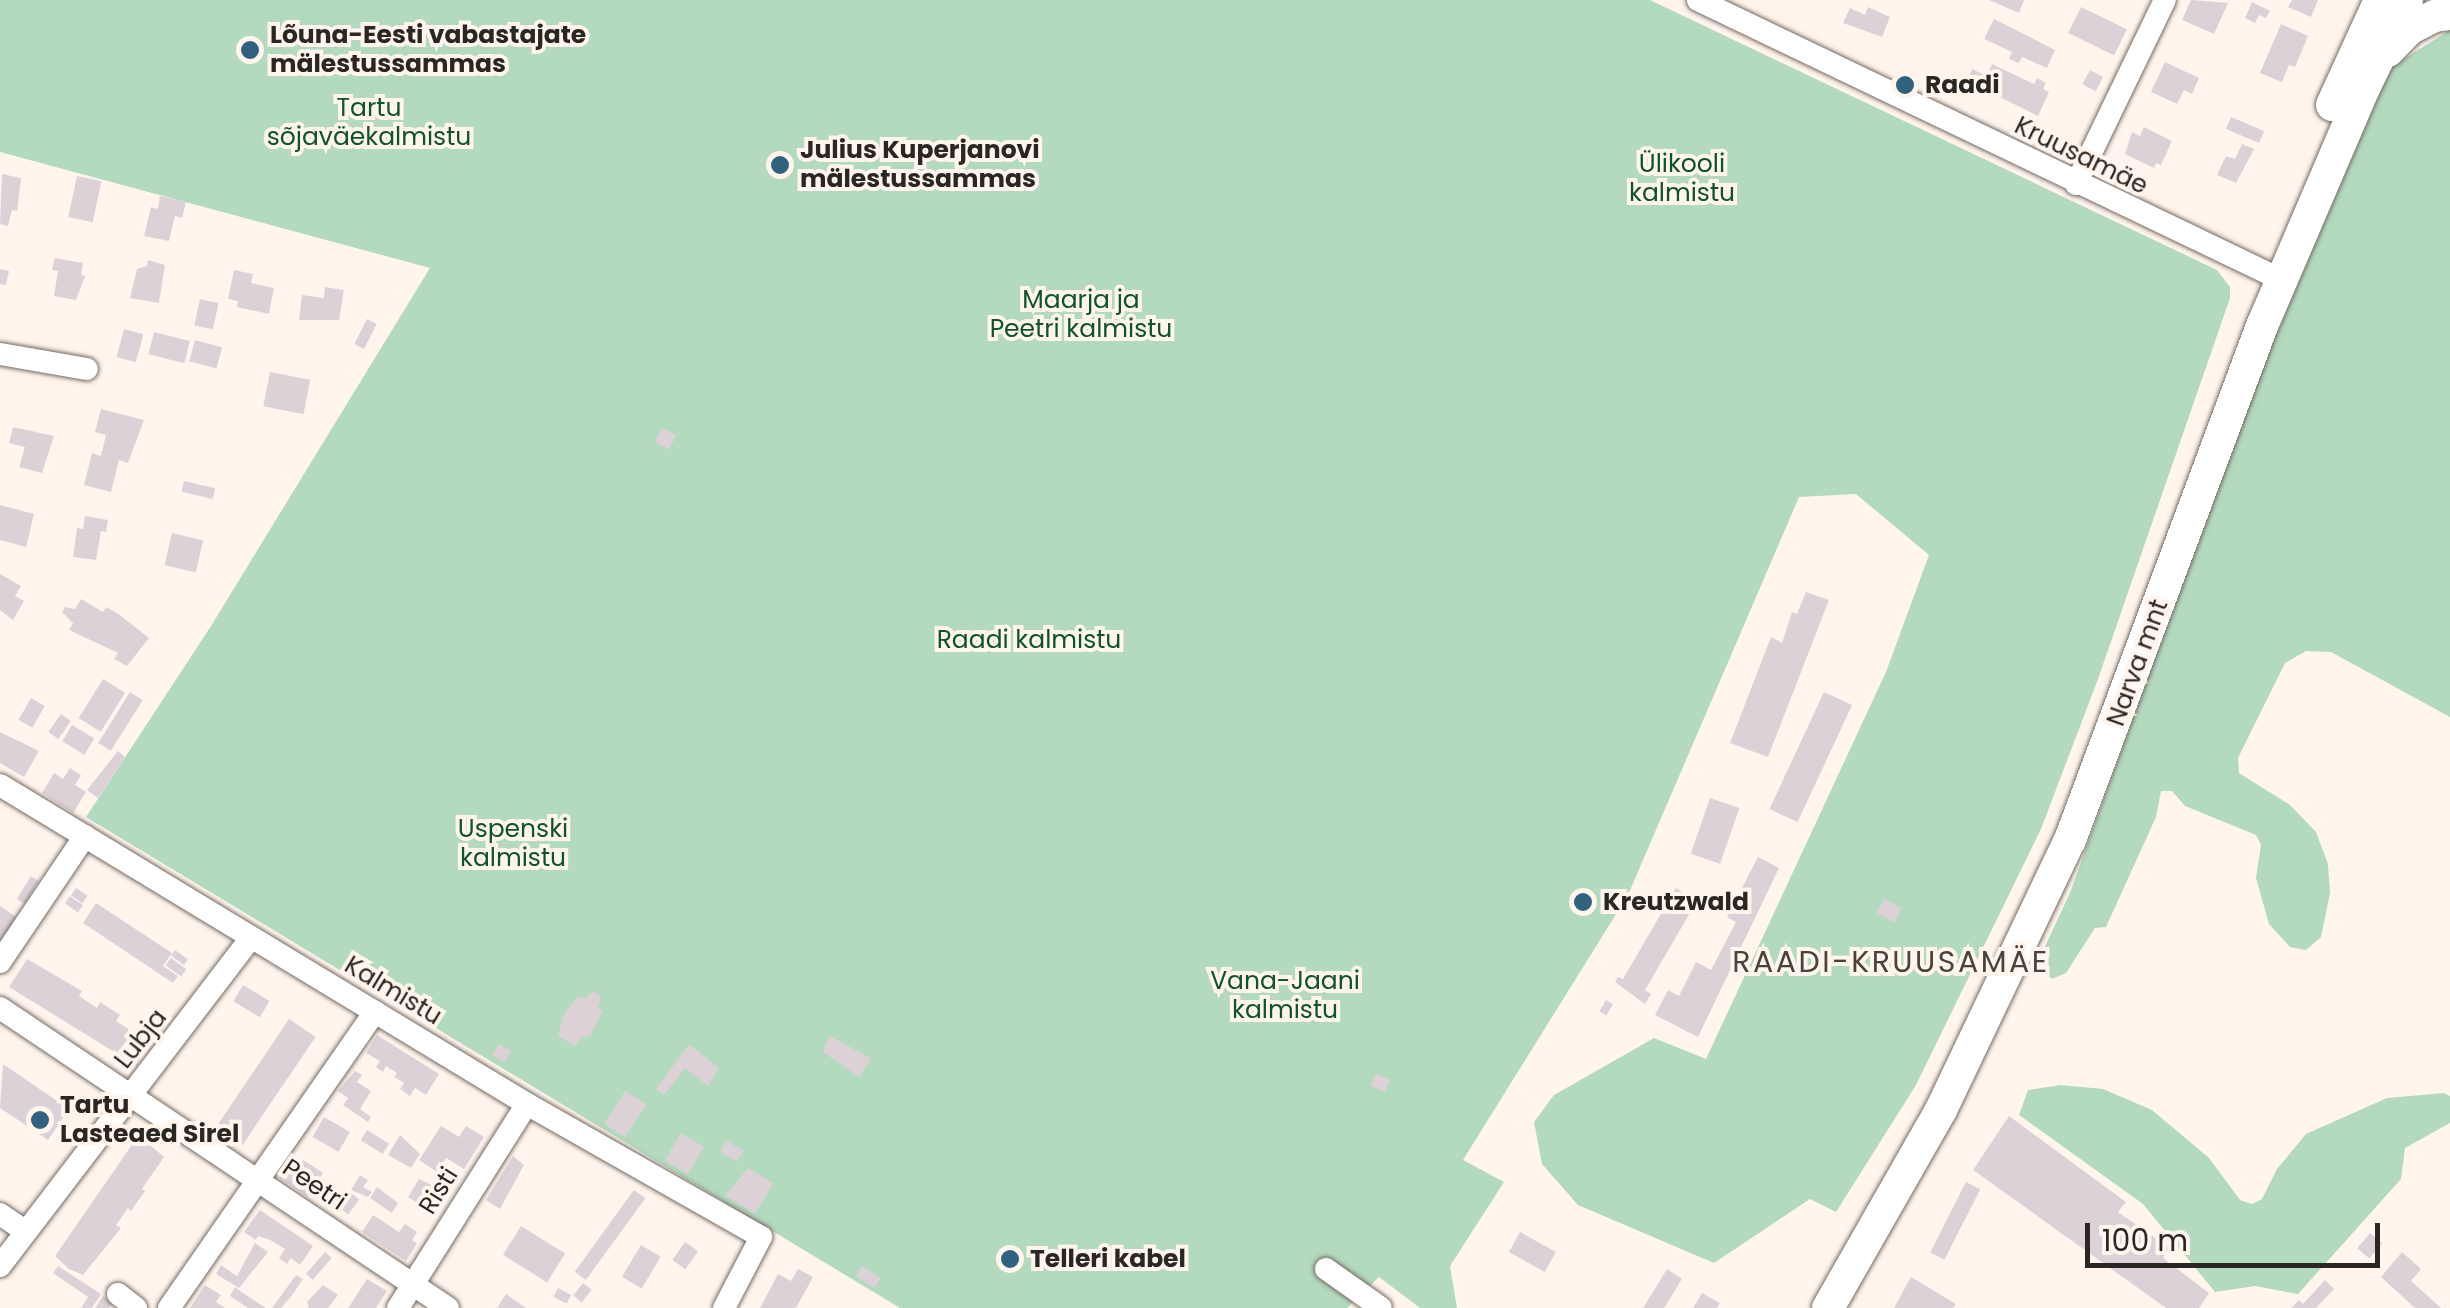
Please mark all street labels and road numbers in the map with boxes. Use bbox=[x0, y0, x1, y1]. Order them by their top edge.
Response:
street label: Kruusamäe bbox=[2010, 111, 2152, 201]
street label: Narva mnt bbox=[2101, 596, 2175, 730]
street label: Kalmistu bbox=[339, 950, 447, 1032]
street label: Lubja bbox=[109, 1003, 173, 1075]
street label: Peetri bbox=[277, 1153, 351, 1217]
street label: Risti bbox=[413, 1162, 465, 1220]

